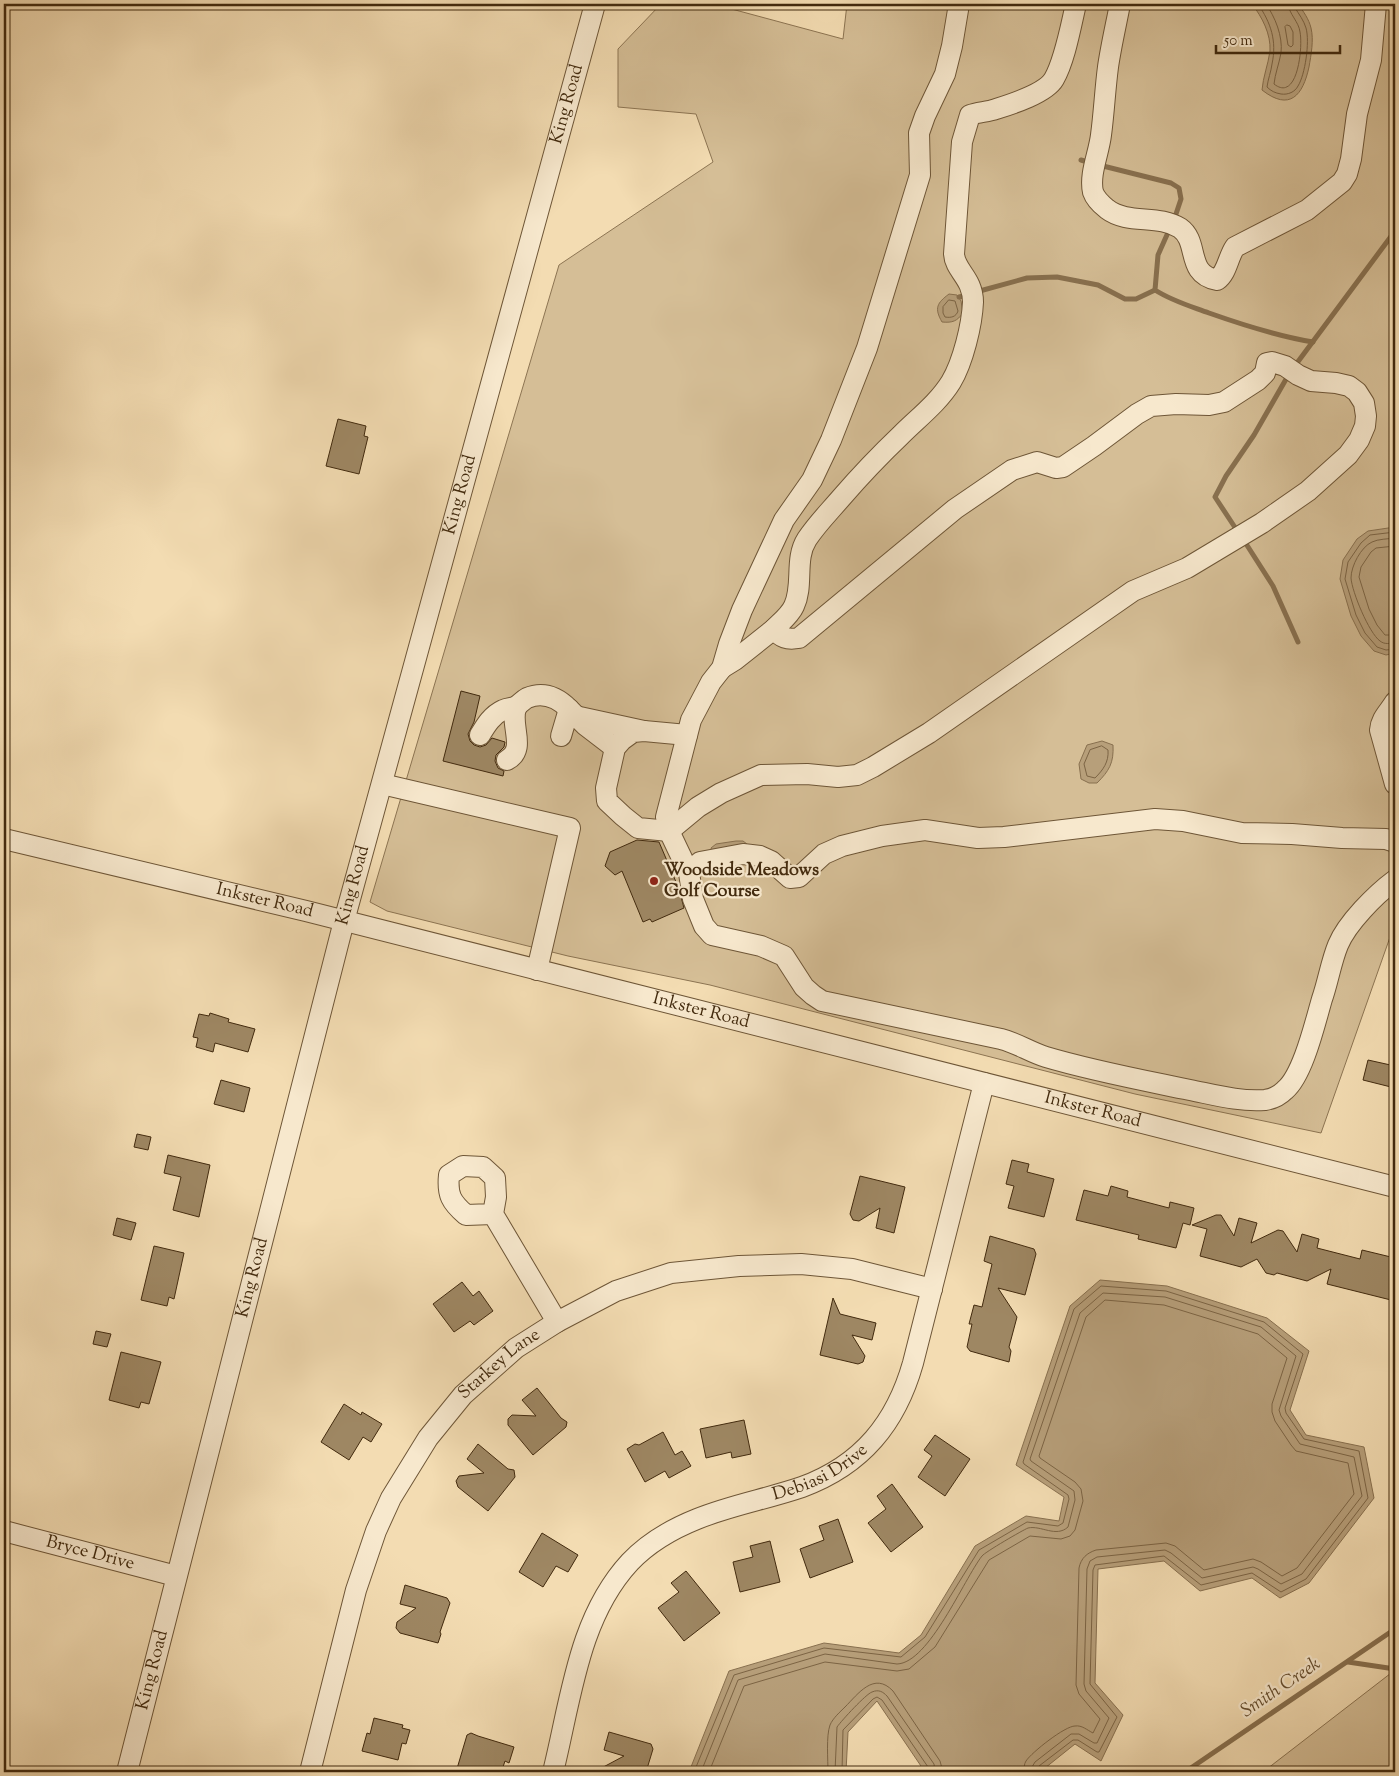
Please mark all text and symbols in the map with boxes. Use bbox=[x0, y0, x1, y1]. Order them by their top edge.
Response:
scale bar bbox=[1216, 22, 1340, 54]
text: 50 m bbox=[1223, 31, 1253, 52]
street label: King Road bbox=[544, 61, 591, 147]
street label: King Road bbox=[437, 452, 484, 538]
street label: King Road bbox=[330, 843, 377, 928]
place label: Woodside Meadows Golf Course bbox=[664, 858, 819, 905]
marker: Woodside Meadows Golf Course bbox=[648, 875, 660, 887]
street label: Inkster Road bbox=[213, 877, 316, 925]
street label: Inkster Road bbox=[650, 986, 752, 1036]
street label: Inkster Road bbox=[1041, 1086, 1144, 1135]
street label: King Road bbox=[230, 1235, 276, 1321]
street label: Starkey Lane bbox=[453, 1323, 546, 1406]
street label: Debiasi Drive bbox=[770, 1438, 874, 1508]
street label: Bryce Drive bbox=[43, 1530, 137, 1578]
street label: King Road bbox=[130, 1627, 176, 1713]
water label: Smith Creek bbox=[1236, 1651, 1327, 1725]

